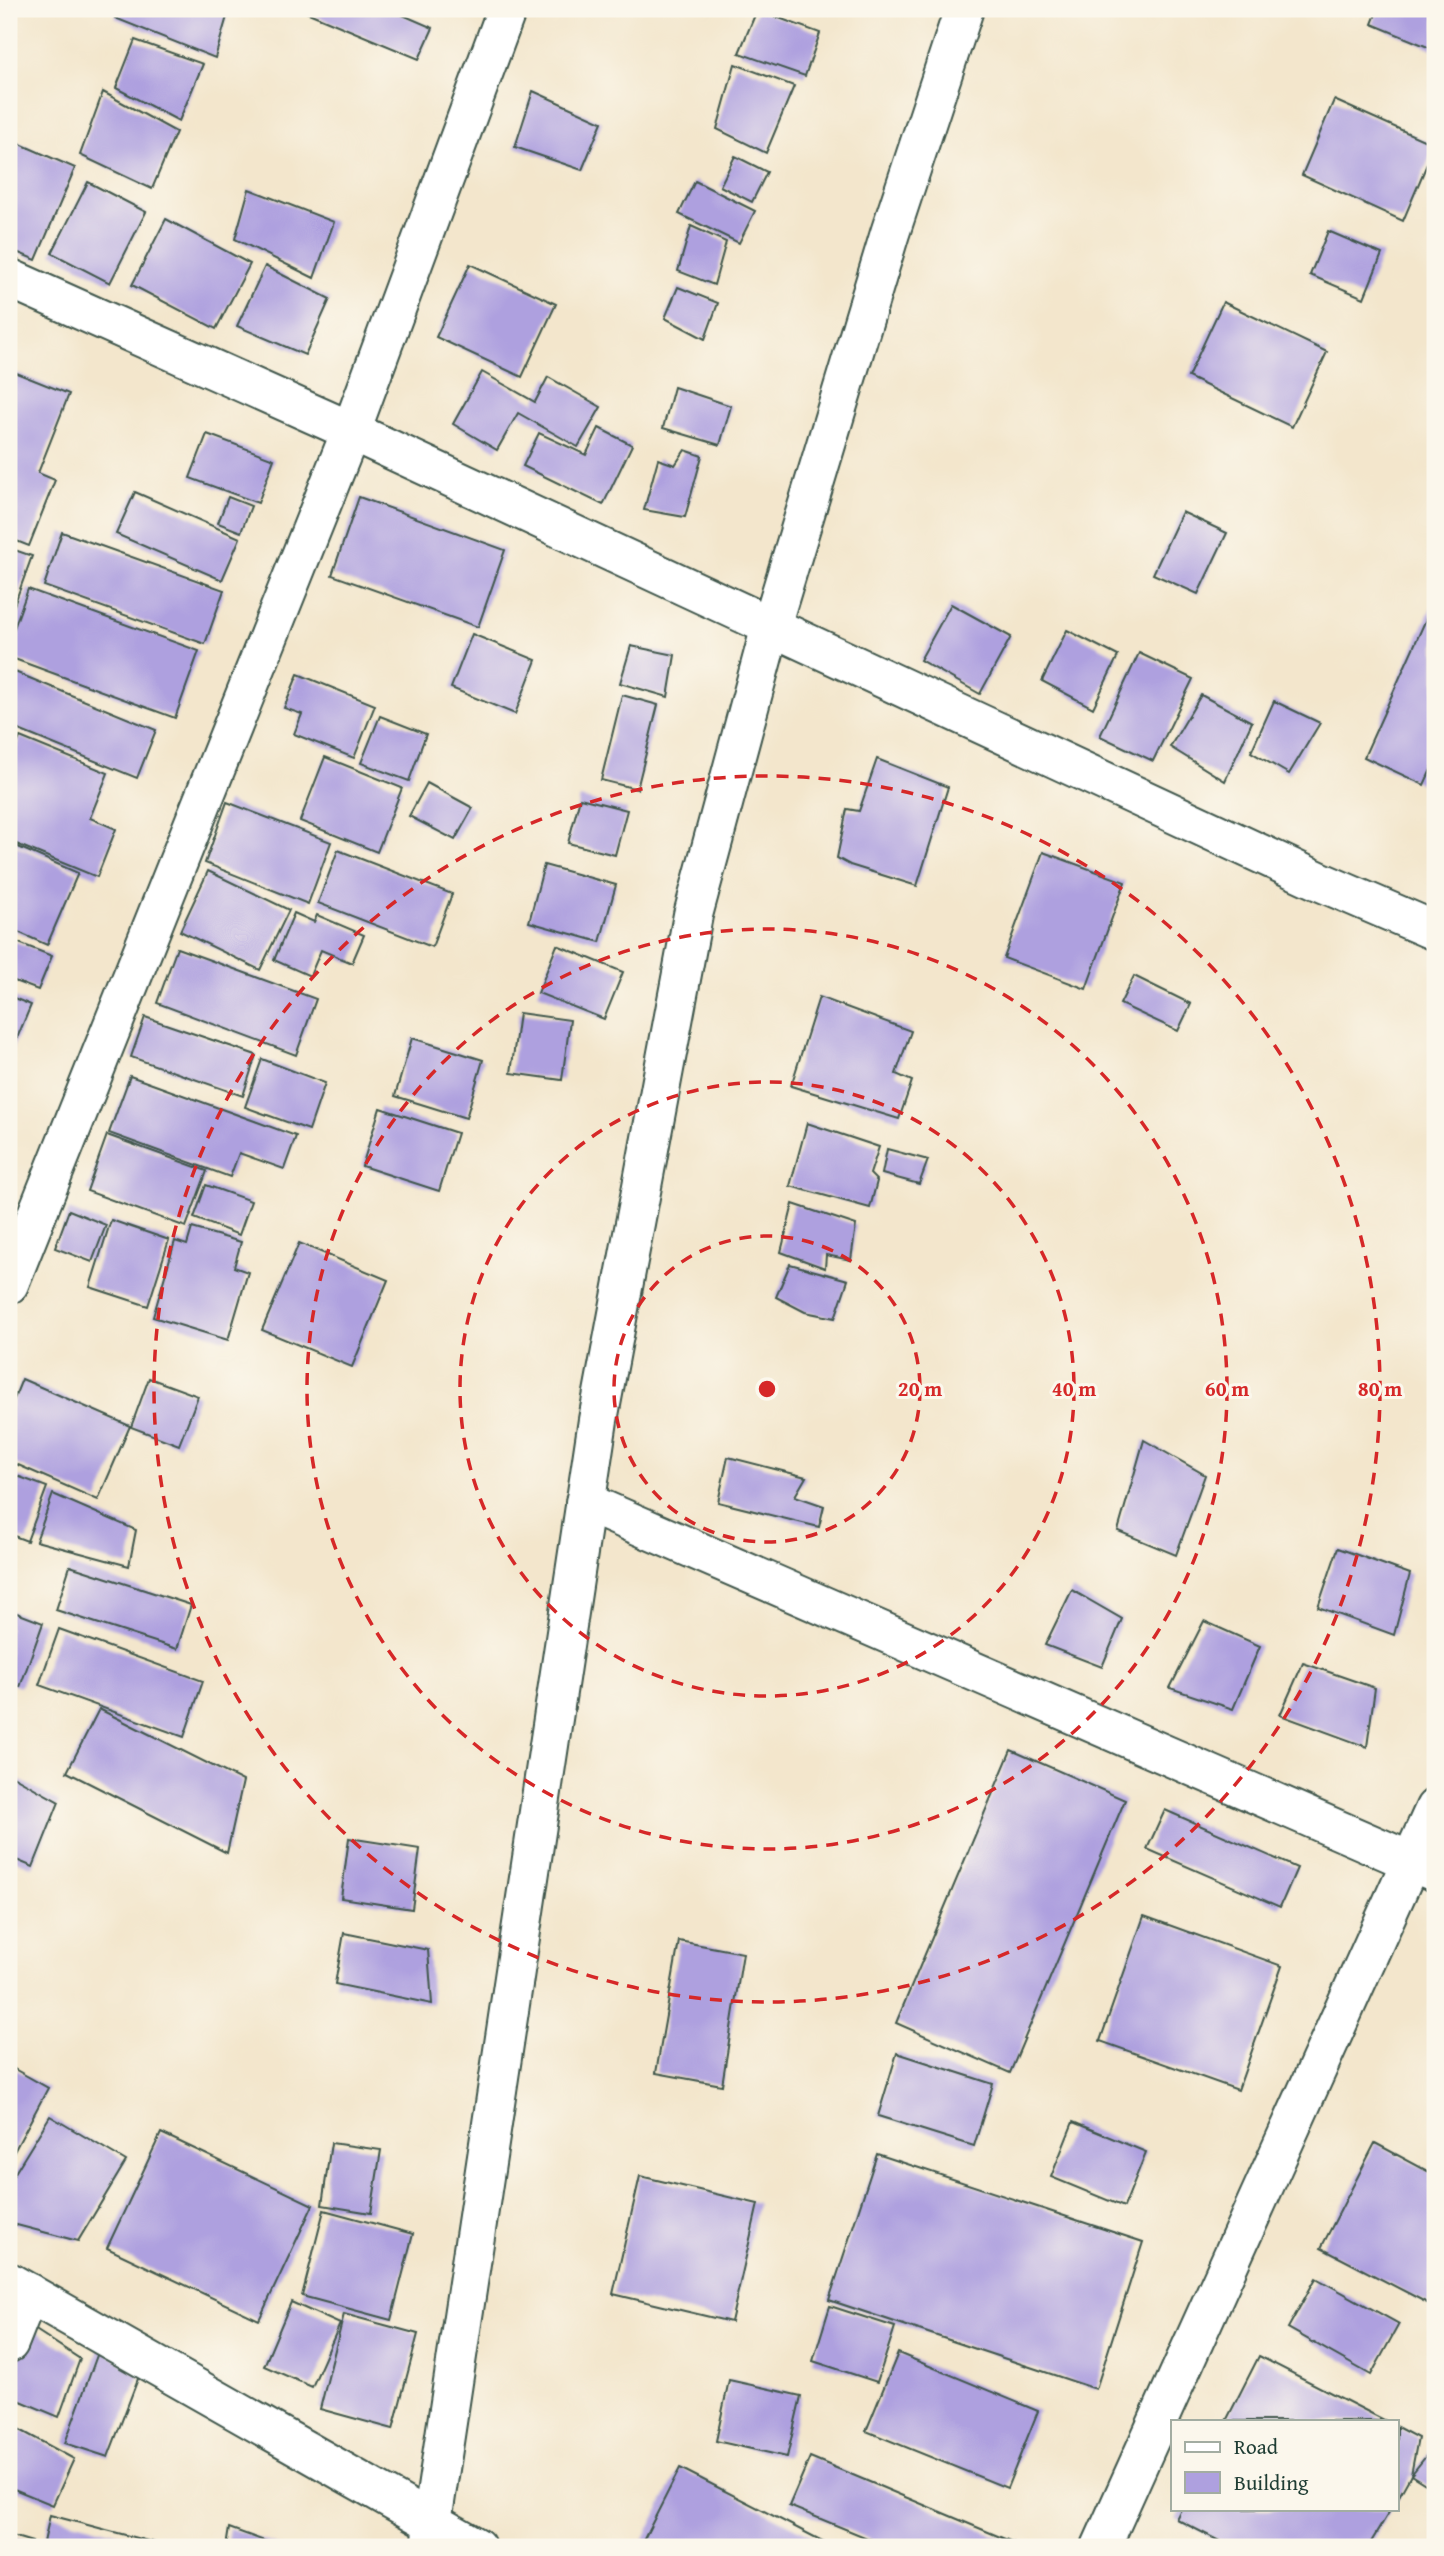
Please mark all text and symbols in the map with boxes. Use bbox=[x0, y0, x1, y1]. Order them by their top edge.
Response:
text: 20 m bbox=[898, 1373, 942, 1404]
text: 40 m bbox=[1052, 1373, 1096, 1404]
text: 60 m bbox=[1205, 1373, 1249, 1404]
text: 80 m bbox=[1358, 1373, 1402, 1404]
centre of rings bbox=[755, 1377, 779, 1401]
legend bbox=[1171, 2420, 1398, 2510]
text: Road bbox=[1234, 2431, 1279, 2462]
text: Building bbox=[1234, 2467, 1309, 2498]

